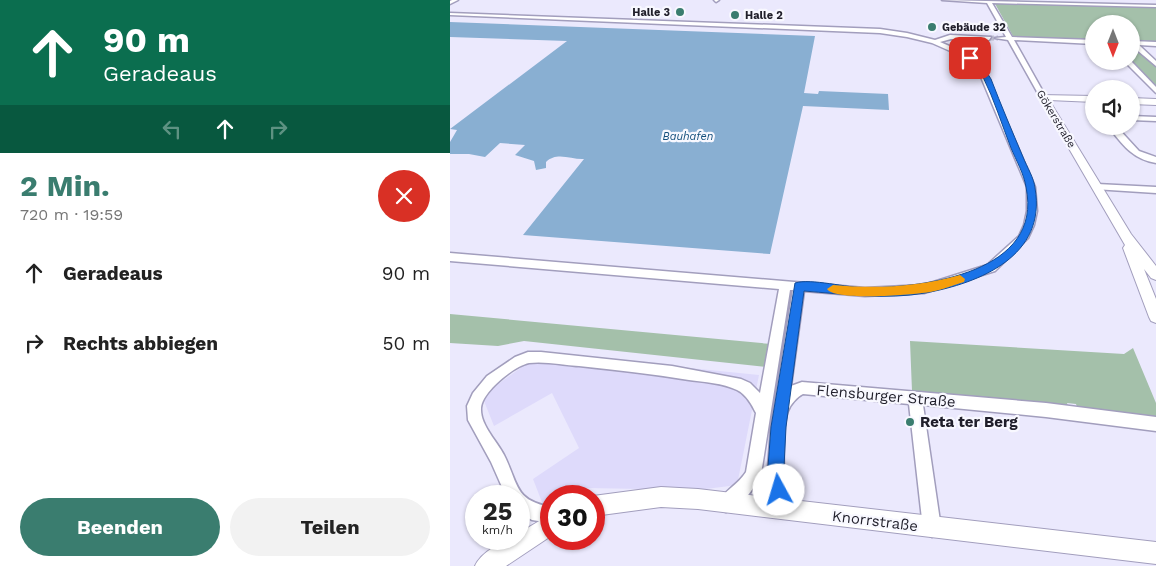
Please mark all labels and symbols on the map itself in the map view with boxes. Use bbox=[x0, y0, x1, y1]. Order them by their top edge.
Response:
place label: Halle 3 bbox=[632, 6, 670, 19]
marker: Halle 3 bbox=[674, 6, 686, 18]
marker: Halle 2 bbox=[729, 9, 741, 21]
place label: Halle 2 bbox=[745, 9, 783, 22]
north arrow bbox=[1085, 15, 1140, 70]
marker: Gebäude 32 bbox=[926, 21, 938, 33]
place label: Gebäude 32 bbox=[942, 21, 1006, 34]
pin bbox=[949, 37, 991, 79]
street label: Gökerstraße bbox=[1034, 88, 1078, 150]
water label: Bauhafen bbox=[663, 130, 713, 143]
street label: Flensburger Straße bbox=[816, 381, 956, 411]
place label: Reta ter Berg bbox=[920, 413, 1018, 431]
marker: Reta ter Berg bbox=[904, 416, 916, 428]
position arrow bbox=[752, 463, 804, 515]
speed limit sign: 30 bbox=[540, 485, 605, 550]
street label: Knorrstraße bbox=[831, 507, 919, 535]

